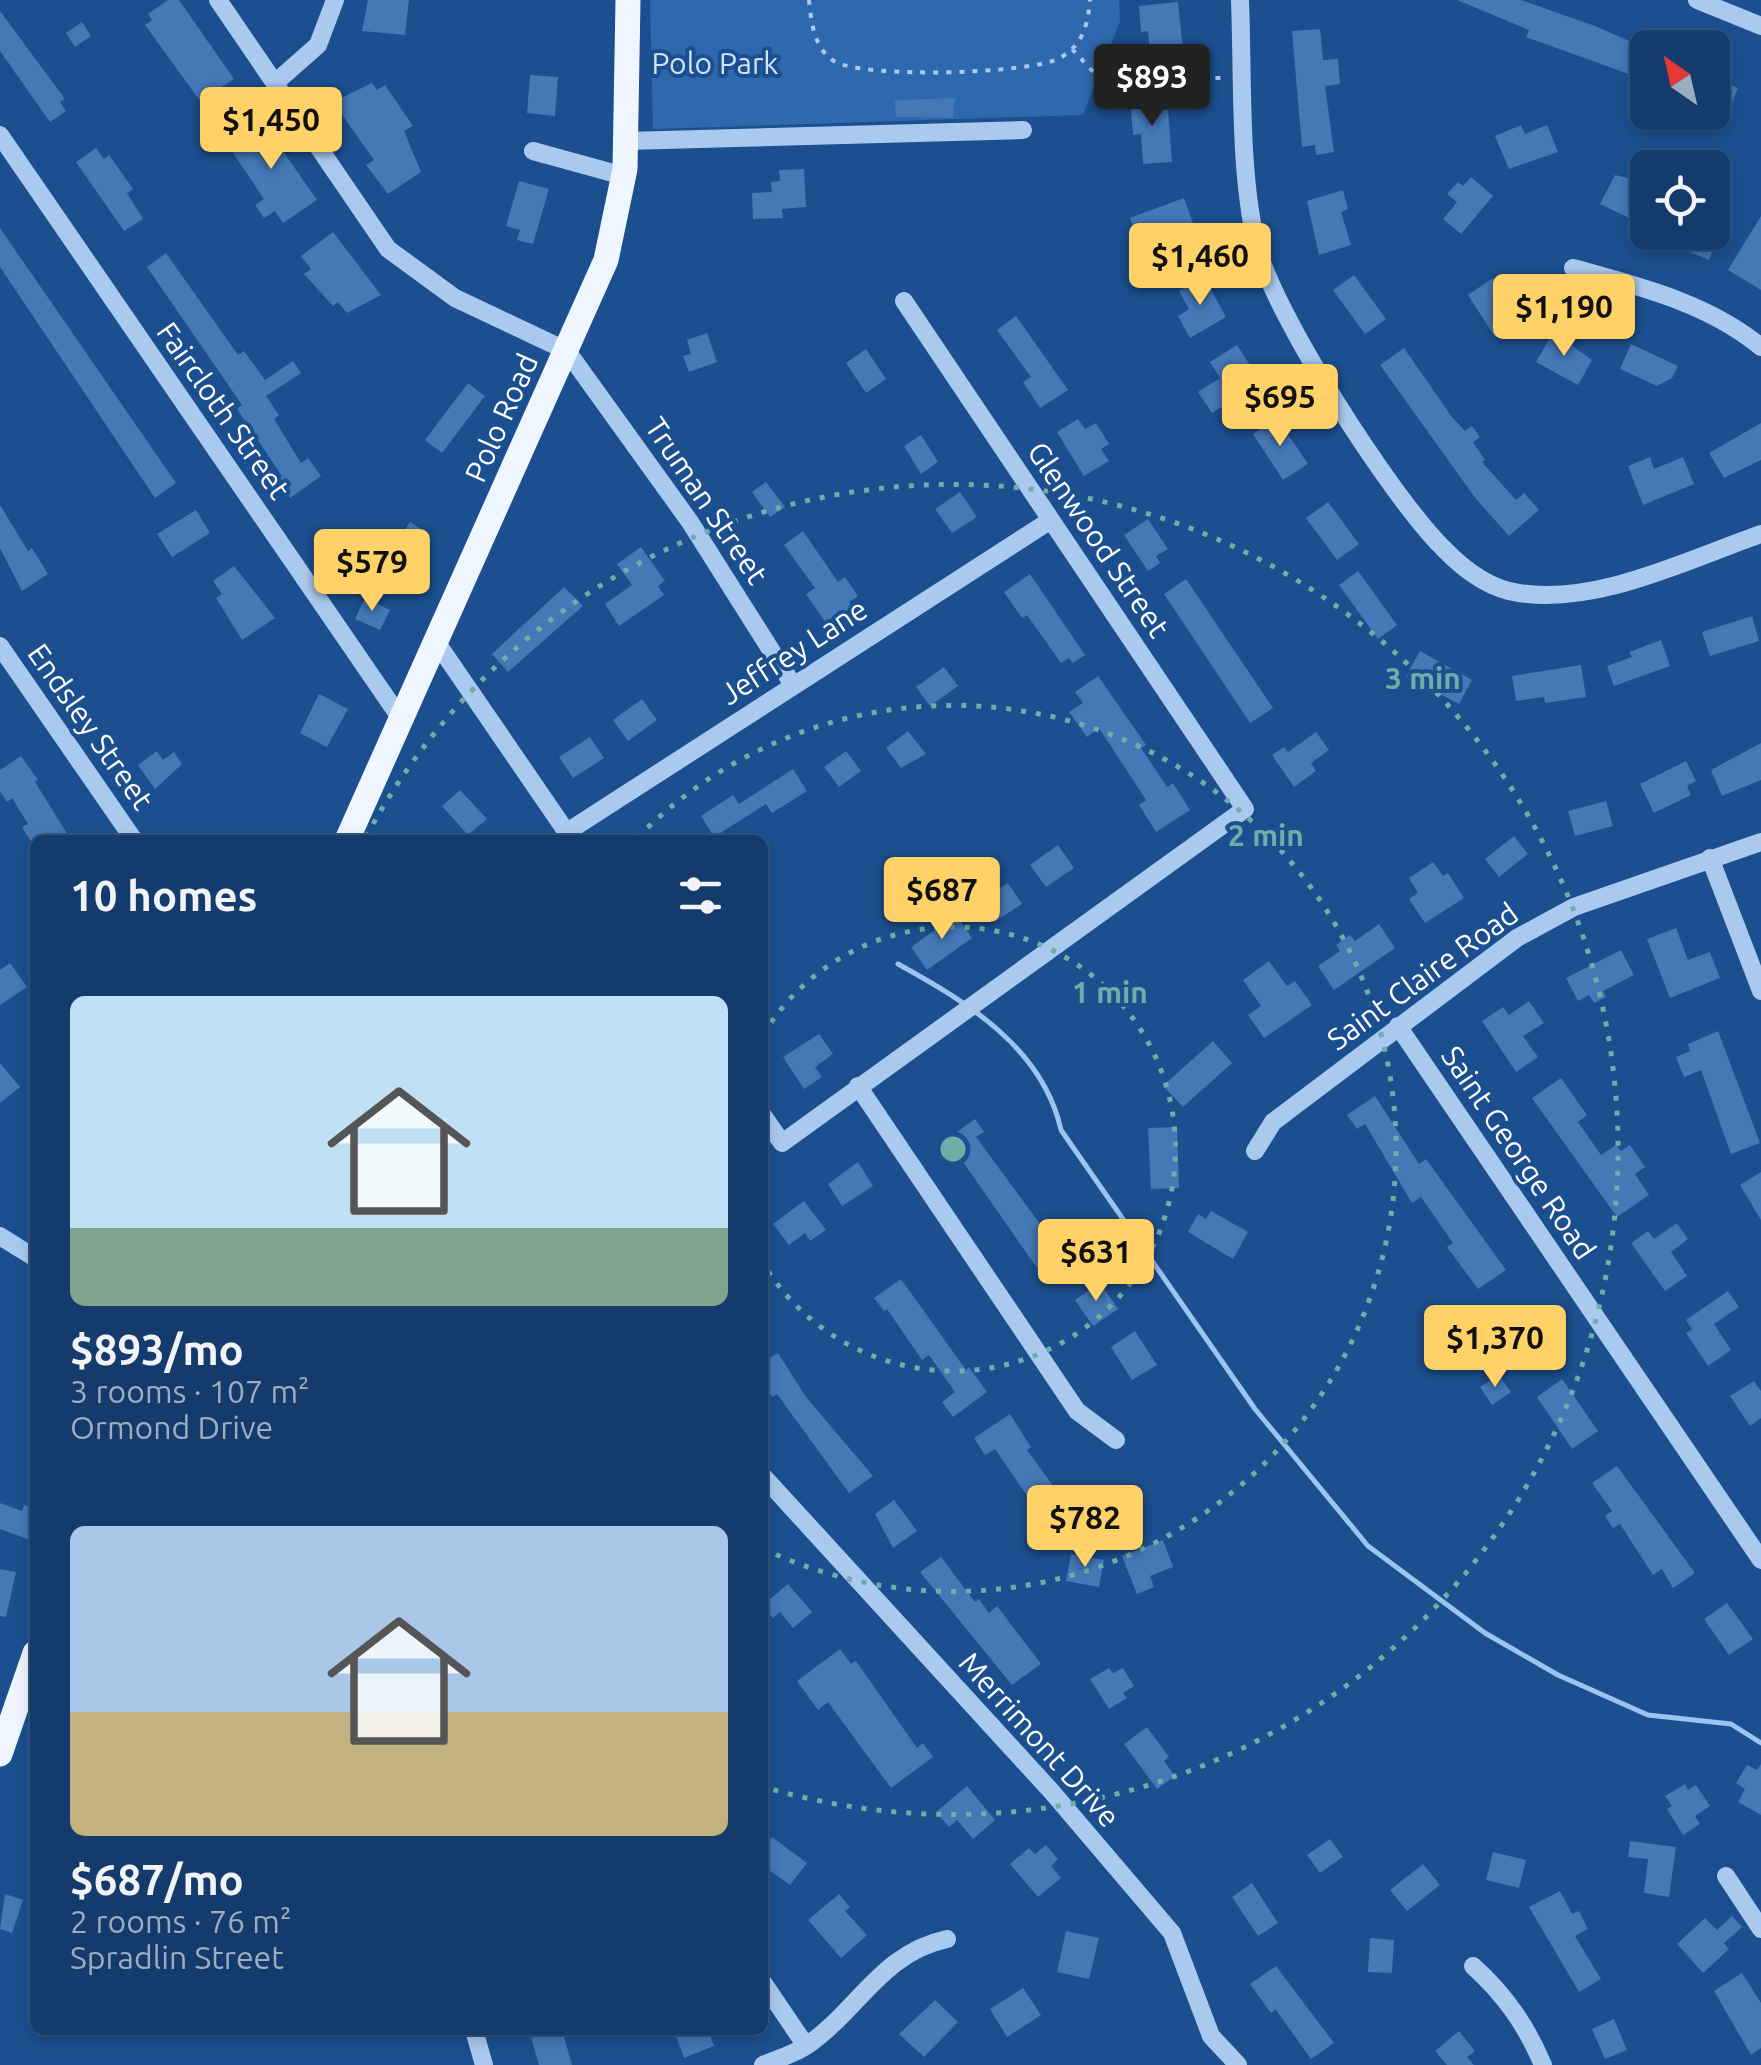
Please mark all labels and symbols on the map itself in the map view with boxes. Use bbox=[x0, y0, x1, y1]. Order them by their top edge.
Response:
north arrow bbox=[1630, 30, 1730, 130]
pin: $893 bbox=[1093, 44, 1211, 129]
park label: Polo Park bbox=[651, 46, 779, 80]
pin: $1,450 bbox=[190, 87, 352, 172]
pin: $1,460 bbox=[1119, 223, 1281, 308]
pin: $1,190 bbox=[1483, 274, 1645, 359]
street label: Faircloth Street bbox=[150, 316, 297, 505]
street label: Polo Road bbox=[458, 348, 544, 487]
pin: $695 bbox=[1221, 364, 1339, 449]
street label: Truman Street bbox=[639, 411, 775, 590]
street label: Glenwood Street bbox=[1021, 435, 1177, 644]
pin: $579 bbox=[313, 529, 431, 614]
street label: Jeffrey Lane bbox=[714, 591, 873, 711]
street label: Endsley Street bbox=[21, 637, 161, 816]
text: 3 min bbox=[1385, 661, 1461, 695]
text: 2 min bbox=[1228, 818, 1304, 852]
pin: $687 bbox=[883, 857, 1001, 942]
street label: Saint Claire Road bbox=[1321, 896, 1524, 1057]
text: 1 min bbox=[1072, 975, 1148, 1009]
street label: Saint George Road bbox=[1435, 1040, 1603, 1265]
centre of rings bbox=[935, 1131, 971, 1167]
pin: $631 bbox=[1037, 1219, 1155, 1304]
pin: $1,370 bbox=[1414, 1305, 1576, 1390]
pin: $782 bbox=[1026, 1485, 1144, 1570]
street label: Merrimont Drive bbox=[953, 1645, 1127, 1833]

